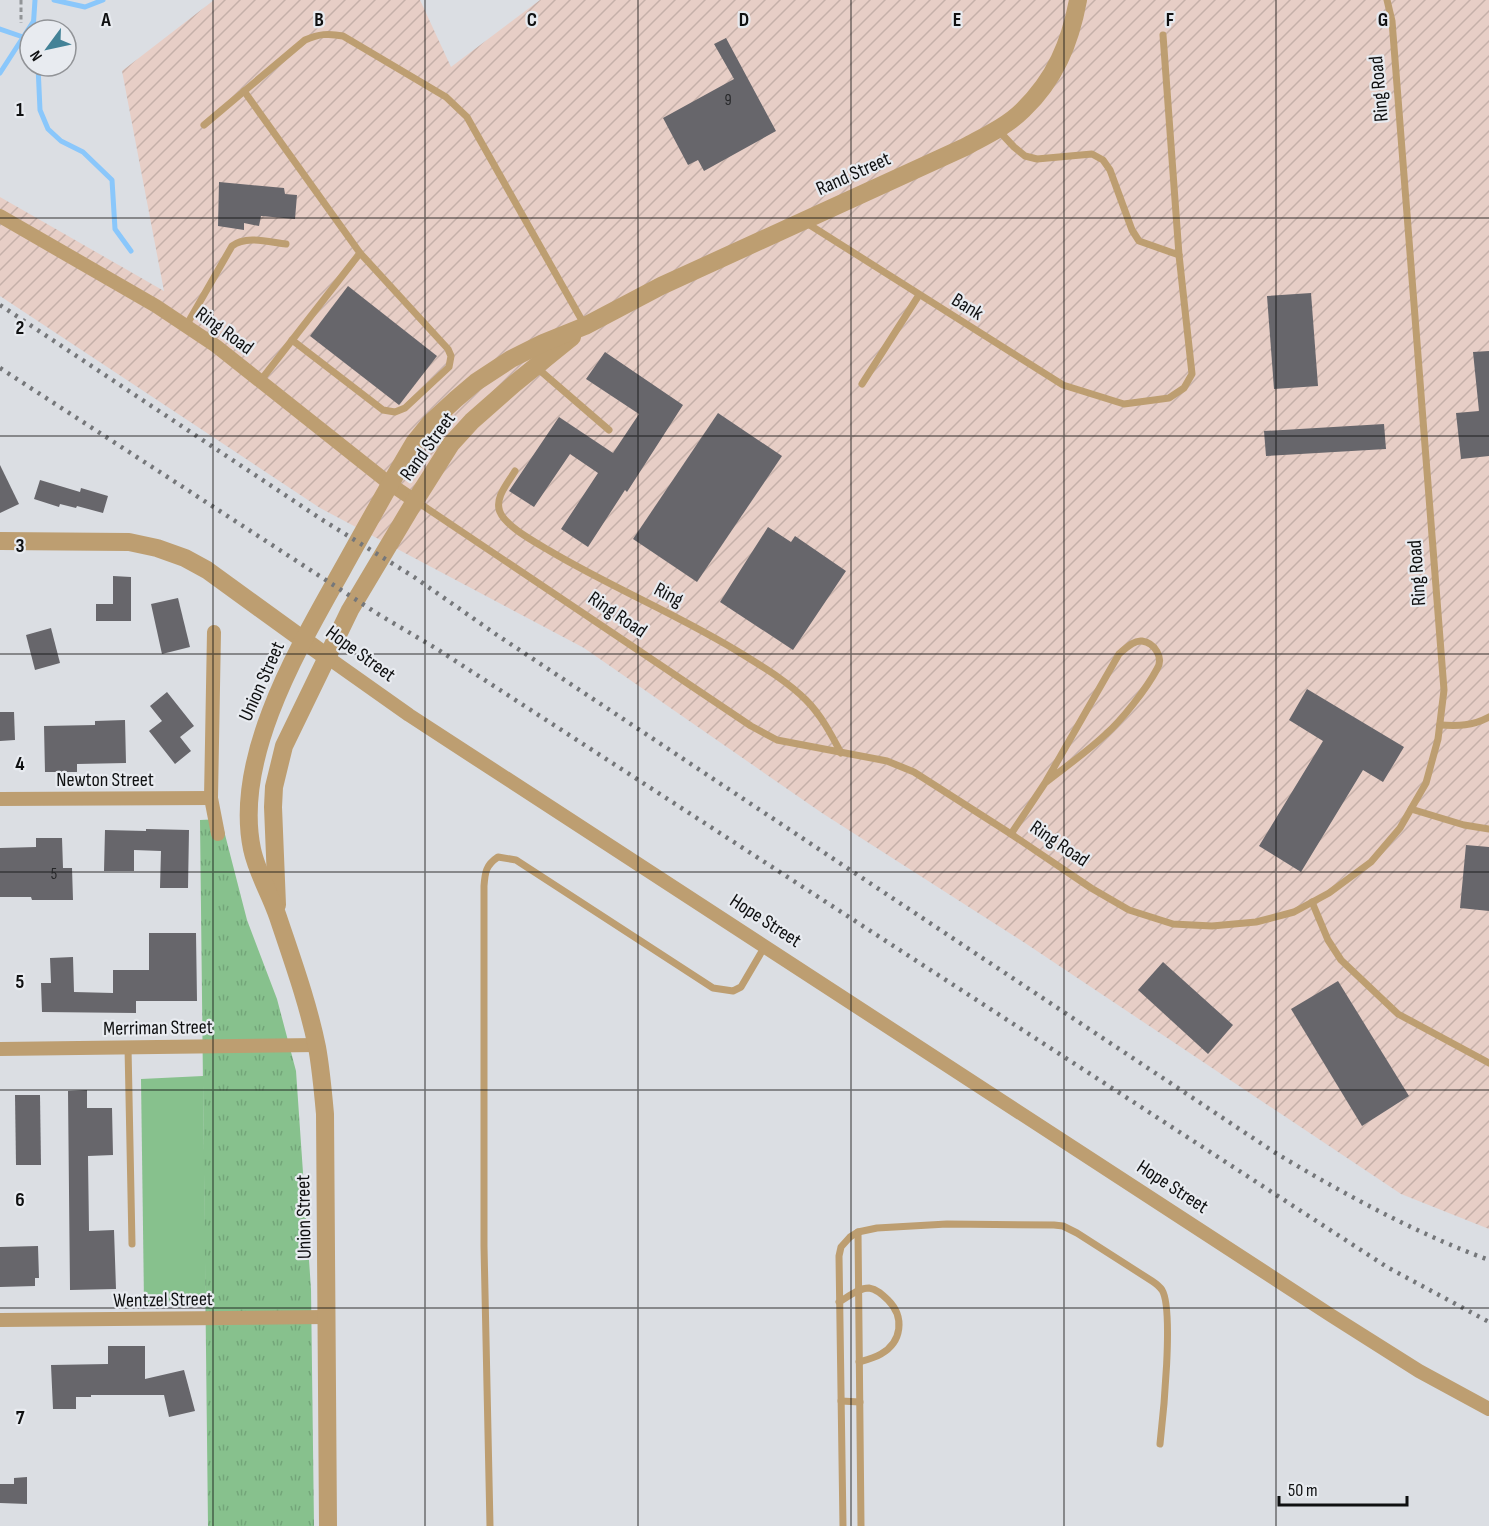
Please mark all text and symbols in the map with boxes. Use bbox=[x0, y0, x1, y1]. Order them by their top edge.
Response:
text: A bbox=[100, 8, 111, 32]
text: B bbox=[314, 8, 324, 32]
text: C bbox=[527, 8, 537, 32]
text: D bbox=[739, 8, 749, 32]
text: E bbox=[953, 8, 961, 32]
text: F bbox=[1166, 8, 1174, 32]
text: G bbox=[1378, 8, 1388, 32]
north arrow bbox=[18, 18, 78, 78]
text: N bbox=[26, 47, 47, 64]
street label: Ring Road bbox=[1364, 55, 1394, 123]
house number: 9 bbox=[724, 91, 732, 110]
text: 1 bbox=[16, 98, 24, 122]
street label: Rand Street bbox=[812, 147, 894, 201]
street label: Bank bbox=[947, 288, 988, 326]
street label: Ring Road bbox=[191, 302, 258, 360]
text: 2 bbox=[16, 316, 24, 340]
street label: Rand Street bbox=[395, 408, 461, 486]
text: 3 bbox=[16, 534, 25, 558]
street label: Ring Road bbox=[1403, 539, 1431, 607]
street label: Ring bbox=[650, 577, 687, 612]
street label: Ring Road bbox=[583, 586, 652, 643]
street label: Hope Street bbox=[321, 621, 400, 687]
street label: Union Street bbox=[234, 638, 290, 725]
text: 4 bbox=[15, 752, 25, 776]
street label: Newton Street bbox=[56, 768, 154, 792]
street label: Ring Road bbox=[1025, 815, 1094, 872]
house number: 5 bbox=[51, 865, 57, 884]
street label: Hope Street bbox=[725, 889, 806, 953]
text: 5 bbox=[16, 970, 25, 994]
street label: Merriman Street bbox=[103, 1015, 213, 1041]
street label: Hope Street bbox=[1132, 1155, 1213, 1219]
street label: Union Street bbox=[291, 1175, 317, 1259]
text: 6 bbox=[15, 1188, 25, 1212]
street label: Wentzel Street bbox=[113, 1287, 213, 1313]
text: 7 bbox=[16, 1406, 25, 1430]
scale bar bbox=[1279, 1469, 1406, 1507]
text: 50 m bbox=[1288, 1480, 1318, 1501]

